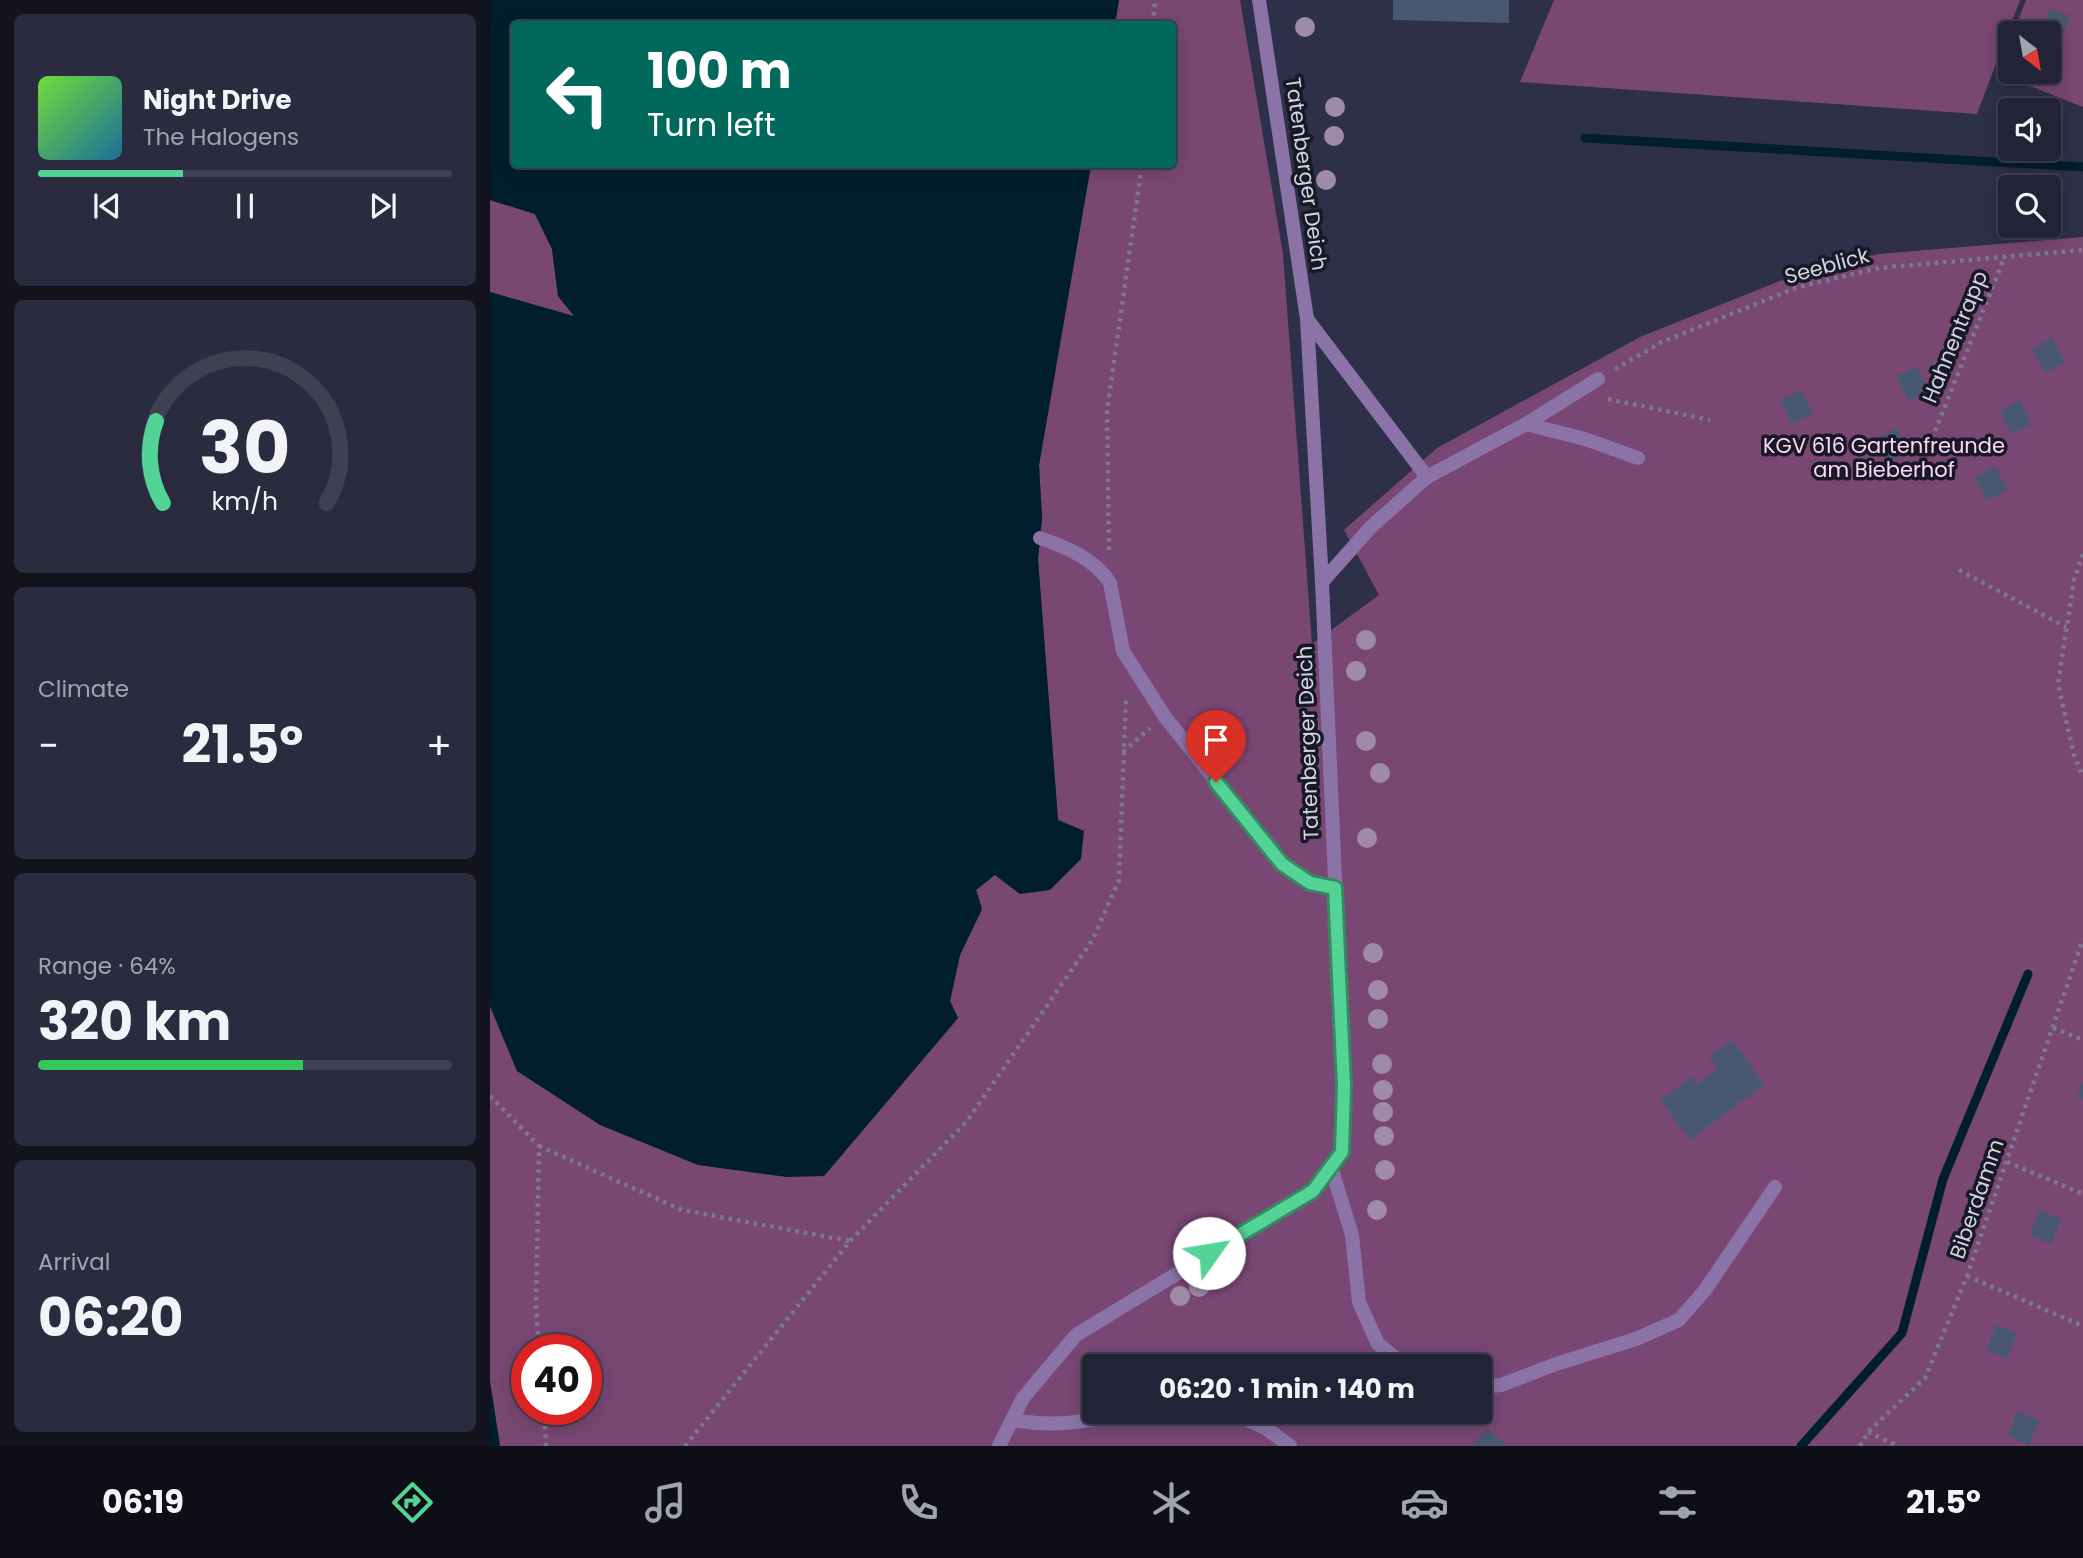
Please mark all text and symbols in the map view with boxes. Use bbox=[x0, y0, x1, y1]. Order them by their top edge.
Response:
north arrow bbox=[1998, 21, 2062, 84]
map controls bbox=[1998, 21, 2061, 238]
text: 100 m bbox=[647, 37, 792, 105]
icon: left bbox=[532, 49, 623, 140]
street label: Tatenberger Deich bbox=[1279, 76, 1334, 272]
text: Night Drive bbox=[143, 82, 291, 118]
button: sound bbox=[1998, 98, 2061, 161]
text: Turn left bbox=[647, 102, 776, 147]
text: The Halogens bbox=[143, 121, 299, 153]
button: search bbox=[1998, 175, 2061, 238]
icon: previous bbox=[88, 187, 126, 225]
icon: pause bbox=[226, 187, 264, 225]
icon: next bbox=[364, 187, 402, 225]
street label: Seeblick bbox=[1781, 240, 1873, 291]
street label: Hahnentrapp bbox=[1915, 266, 1994, 407]
text: 30 bbox=[199, 397, 291, 498]
park label: KGV 616 Gartenfreunde am Bieberhof bbox=[1763, 431, 2005, 484]
text: km/h bbox=[212, 483, 278, 518]
street label: Tatenberger Deich bbox=[1290, 645, 1325, 841]
text: Climate bbox=[38, 673, 129, 705]
text: 21.5° bbox=[182, 708, 303, 781]
pin bbox=[1186, 710, 1246, 782]
text: − bbox=[38, 719, 59, 772]
text: + bbox=[426, 719, 452, 772]
icon: arrive bbox=[1197, 721, 1235, 759]
text: Range · 64% bbox=[38, 950, 176, 982]
text: 320 km bbox=[38, 985, 231, 1058]
street label: Biberdamm bbox=[1943, 1135, 2011, 1263]
position arrow bbox=[1172, 1216, 1246, 1290]
text: Arrival bbox=[38, 1246, 110, 1278]
text: 06:20 bbox=[38, 1281, 183, 1354]
speed limit sign: 40 bbox=[511, 1334, 602, 1425]
text: 06:20 · 1 min · 140 m bbox=[1159, 1371, 1415, 1407]
icon: directions bbox=[388, 1478, 437, 1527]
icon: music bbox=[641, 1478, 690, 1527]
icon: phone bbox=[894, 1478, 943, 1527]
icon: climate bbox=[1147, 1478, 1196, 1527]
icon: car bbox=[1400, 1478, 1449, 1527]
icon: filters bbox=[1653, 1478, 1702, 1527]
text: 06:19 bbox=[102, 1479, 184, 1524]
text: 21.5° bbox=[1906, 1479, 1981, 1524]

